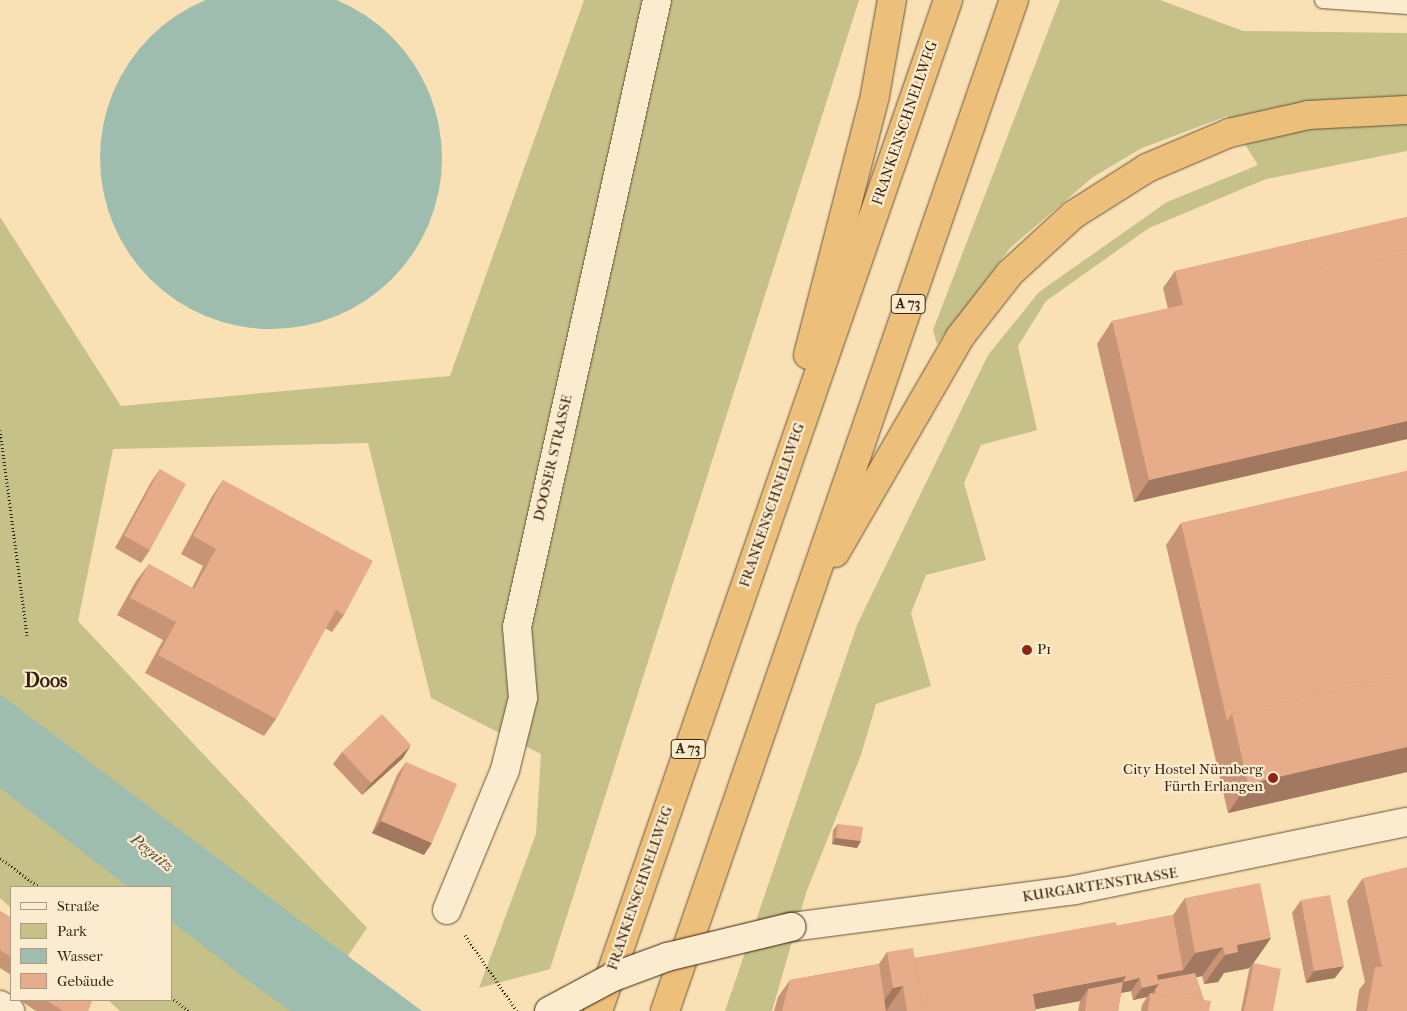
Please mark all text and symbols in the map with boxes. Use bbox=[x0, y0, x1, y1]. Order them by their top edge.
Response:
street label: FRANKENSCHNELLWEG bbox=[868, 38, 942, 208]
road number: A 73 bbox=[890, 292, 926, 316]
street label: DOOSER STRASSE bbox=[530, 393, 576, 523]
street label: FRANKENSCHNELLWEG bbox=[735, 420, 809, 590]
place label: P1 bbox=[1037, 641, 1051, 659]
marker: P1 bbox=[1021, 644, 1033, 656]
district label: Doos bbox=[25, 668, 67, 692]
road number: A 73 bbox=[670, 738, 706, 761]
place label: City Hostel Nürnberg Fürth Erlangen bbox=[1123, 760, 1263, 795]
marker: City Hostel Nürnberg Fürth Erlangen bbox=[1267, 772, 1279, 784]
street label: FRANKENSCHNELLWEG bbox=[603, 803, 677, 973]
water label: Pegnitz bbox=[126, 830, 178, 876]
street label: KURGARTENSTRASSE bbox=[1021, 864, 1179, 906]
legend bbox=[10, 886, 172, 1001]
text: Straße bbox=[57, 897, 99, 915]
text: Park bbox=[57, 922, 87, 940]
text: Wasser bbox=[57, 947, 103, 965]
text: Gebäude bbox=[57, 972, 114, 990]

